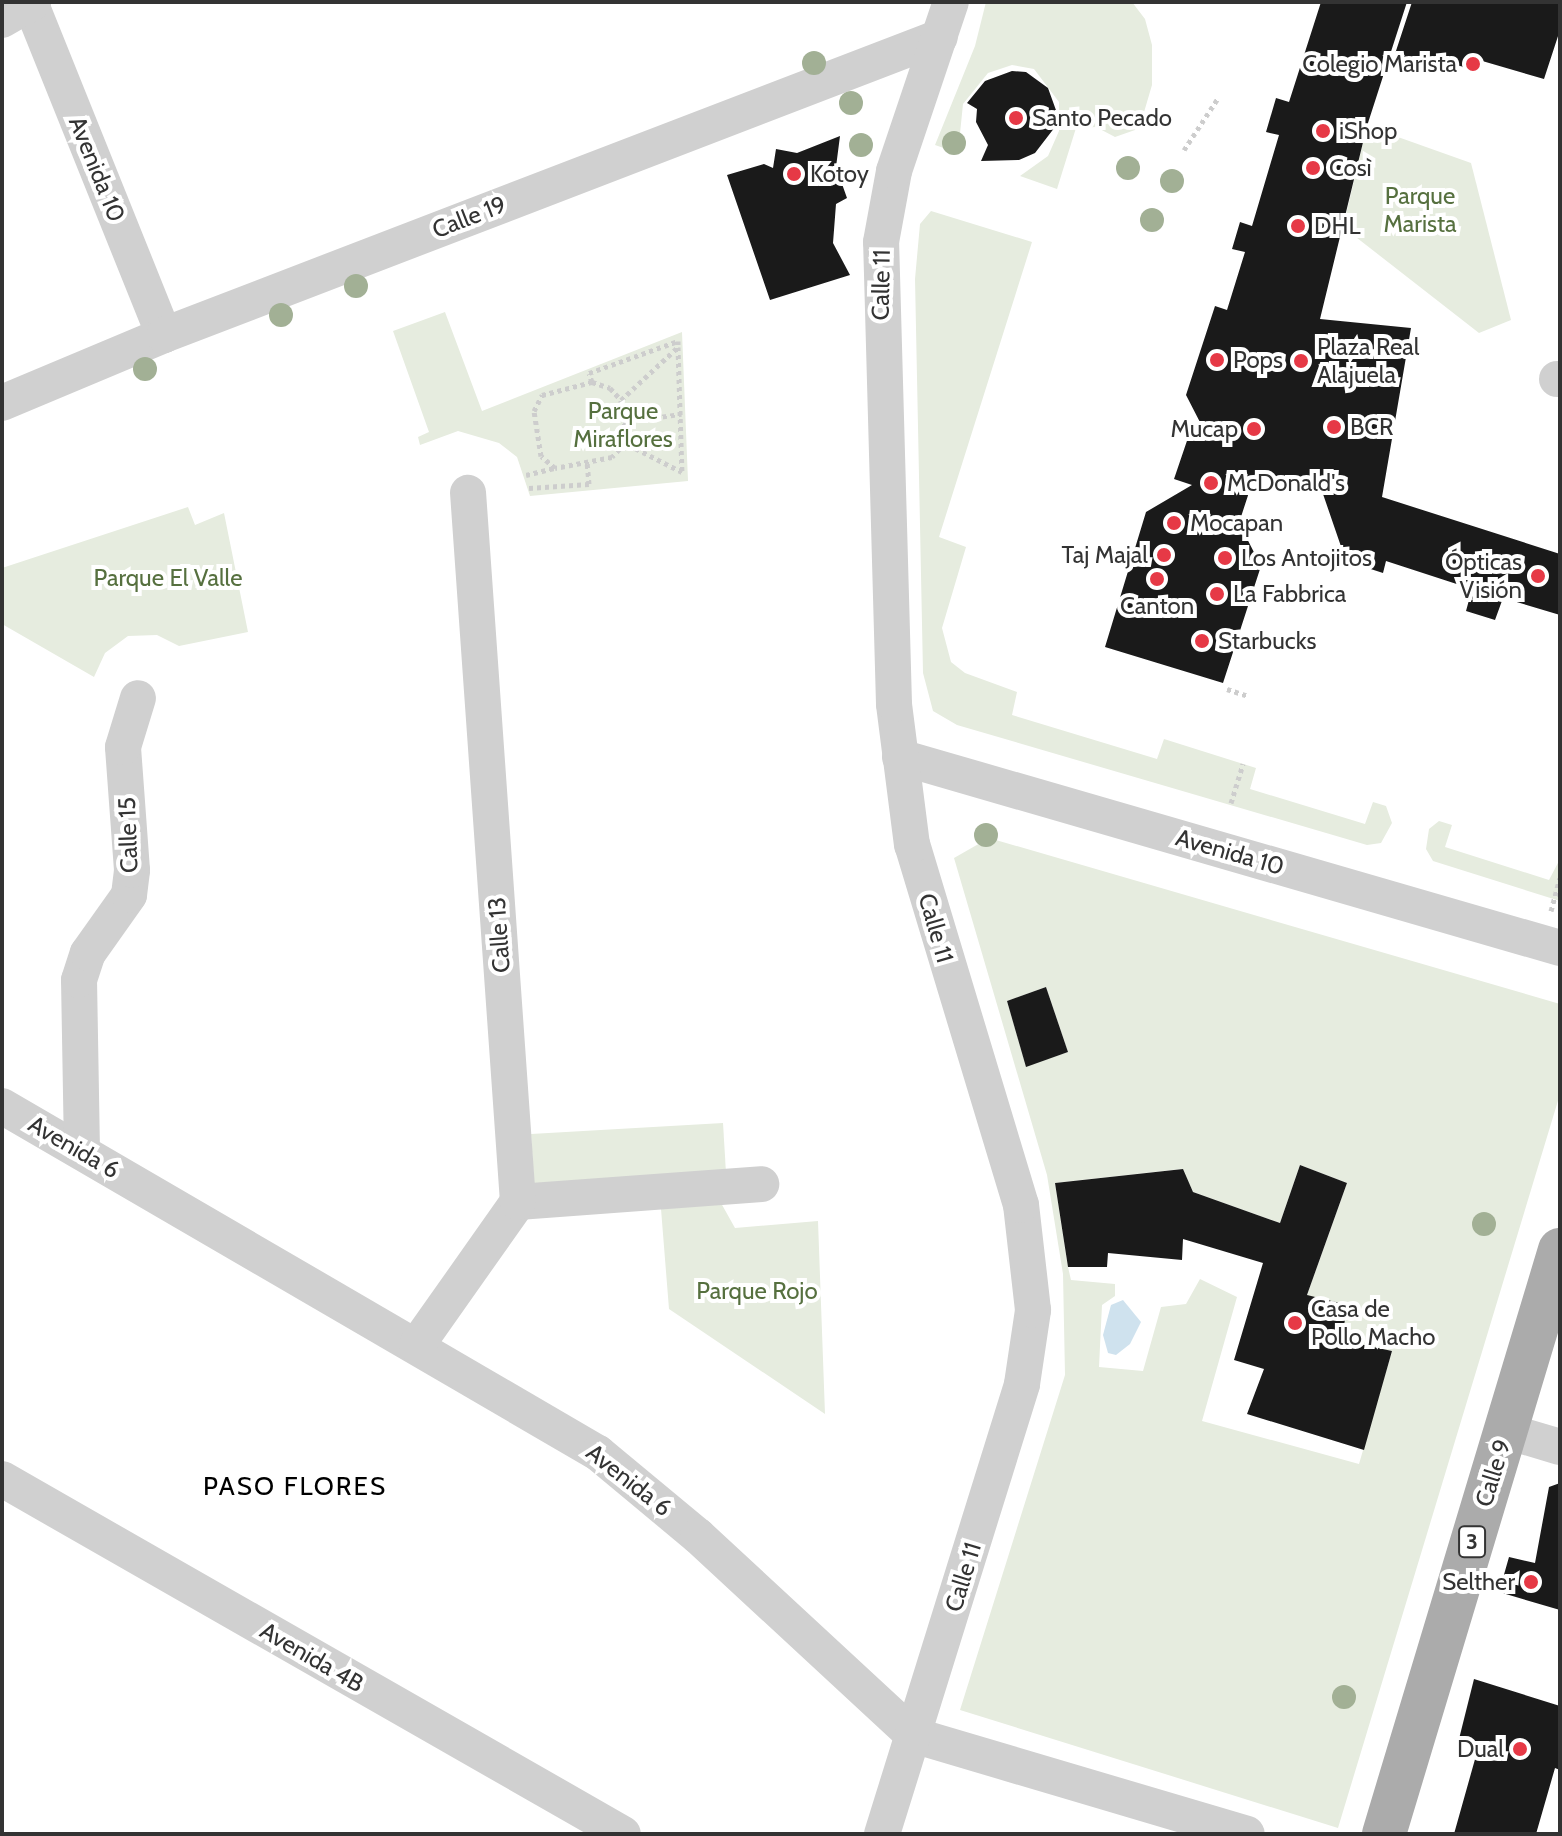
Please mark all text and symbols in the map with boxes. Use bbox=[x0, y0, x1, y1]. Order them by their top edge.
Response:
place label: Colegio Marista bbox=[1302, 50, 1457, 78]
marker: Colegio Marista bbox=[1464, 55, 1482, 73]
place label: Santo Pecado bbox=[1032, 104, 1172, 132]
marker: Santo Pecado bbox=[1007, 109, 1025, 127]
street label: Avenida 10 bbox=[63, 112, 131, 226]
place label: iShop bbox=[1339, 117, 1397, 145]
marker: iShop bbox=[1314, 122, 1332, 140]
place label: Così bbox=[1329, 154, 1372, 182]
marker: Così bbox=[1304, 159, 1322, 177]
place label: Kotoy bbox=[810, 160, 869, 188]
marker: Kotoy bbox=[785, 165, 803, 183]
park label: Parque Marista bbox=[1383, 182, 1457, 238]
street label: Calle 19 bbox=[428, 190, 510, 244]
place label: DHL bbox=[1314, 212, 1360, 240]
marker: DHL bbox=[1289, 217, 1307, 235]
street label: Calle 11 bbox=[866, 249, 896, 321]
place label: Plaza Real Alajuela bbox=[1317, 333, 1420, 389]
place label: Pops bbox=[1233, 346, 1283, 374]
marker: Pops bbox=[1208, 351, 1226, 369]
marker: Plaza Real Alajuela bbox=[1292, 352, 1310, 370]
park label: Parque Miraflores bbox=[573, 397, 673, 453]
place label: BCR bbox=[1350, 413, 1394, 441]
place label: Mucap bbox=[1170, 415, 1238, 443]
marker: BCR bbox=[1325, 418, 1343, 436]
marker: Mucap bbox=[1245, 420, 1263, 438]
place label: McDonald's bbox=[1227, 469, 1345, 497]
marker: McDonald's bbox=[1202, 474, 1220, 492]
place label: Mocapan bbox=[1190, 509, 1283, 537]
marker: Mocapan bbox=[1165, 514, 1183, 532]
place label: Taj Majal bbox=[1062, 541, 1148, 569]
place label: Los Antojitos bbox=[1241, 544, 1372, 572]
marker: Taj Majal bbox=[1155, 546, 1173, 564]
place label: Ópticas Visión bbox=[1445, 548, 1522, 604]
marker: Los Antojitos bbox=[1216, 549, 1234, 567]
park label: Parque El Valle bbox=[94, 564, 242, 592]
marker: Ópticas Visión bbox=[1529, 567, 1547, 585]
marker: Canton bbox=[1148, 570, 1166, 588]
place label: La Fabbrica bbox=[1233, 580, 1346, 608]
marker: La Fabbrica bbox=[1208, 585, 1226, 603]
place label: Canton bbox=[1120, 592, 1194, 620]
place label: Starbucks bbox=[1218, 627, 1316, 655]
marker: Starbucks bbox=[1193, 632, 1211, 650]
street label: Calle 15 bbox=[112, 797, 144, 873]
street label: Avenida 10 bbox=[1173, 823, 1287, 881]
street label: Calle 11 bbox=[912, 890, 960, 966]
street label: Calle 13 bbox=[482, 896, 516, 974]
street label: Avenida 6 bbox=[23, 1109, 125, 1185]
park label: Parque Rojo bbox=[696, 1277, 818, 1305]
place label: Casa de Pollo Macho bbox=[1311, 1295, 1435, 1351]
marker: Casa de Pollo Macho bbox=[1286, 1314, 1304, 1332]
street label: Calle 9 bbox=[1469, 1436, 1517, 1510]
street label: Avenida 6 bbox=[581, 1438, 677, 1522]
district label: PASO FLORES bbox=[203, 1471, 387, 1503]
road number: 3 bbox=[1458, 1524, 1486, 1560]
street label: Calle 11 bbox=[939, 1539, 987, 1615]
place label: Selther bbox=[1442, 1568, 1515, 1596]
marker: Selther bbox=[1522, 1573, 1540, 1591]
street label: Avenida 4B bbox=[255, 1616, 369, 1698]
place label: Dual bbox=[1457, 1735, 1504, 1763]
marker: Dual bbox=[1511, 1740, 1529, 1758]

